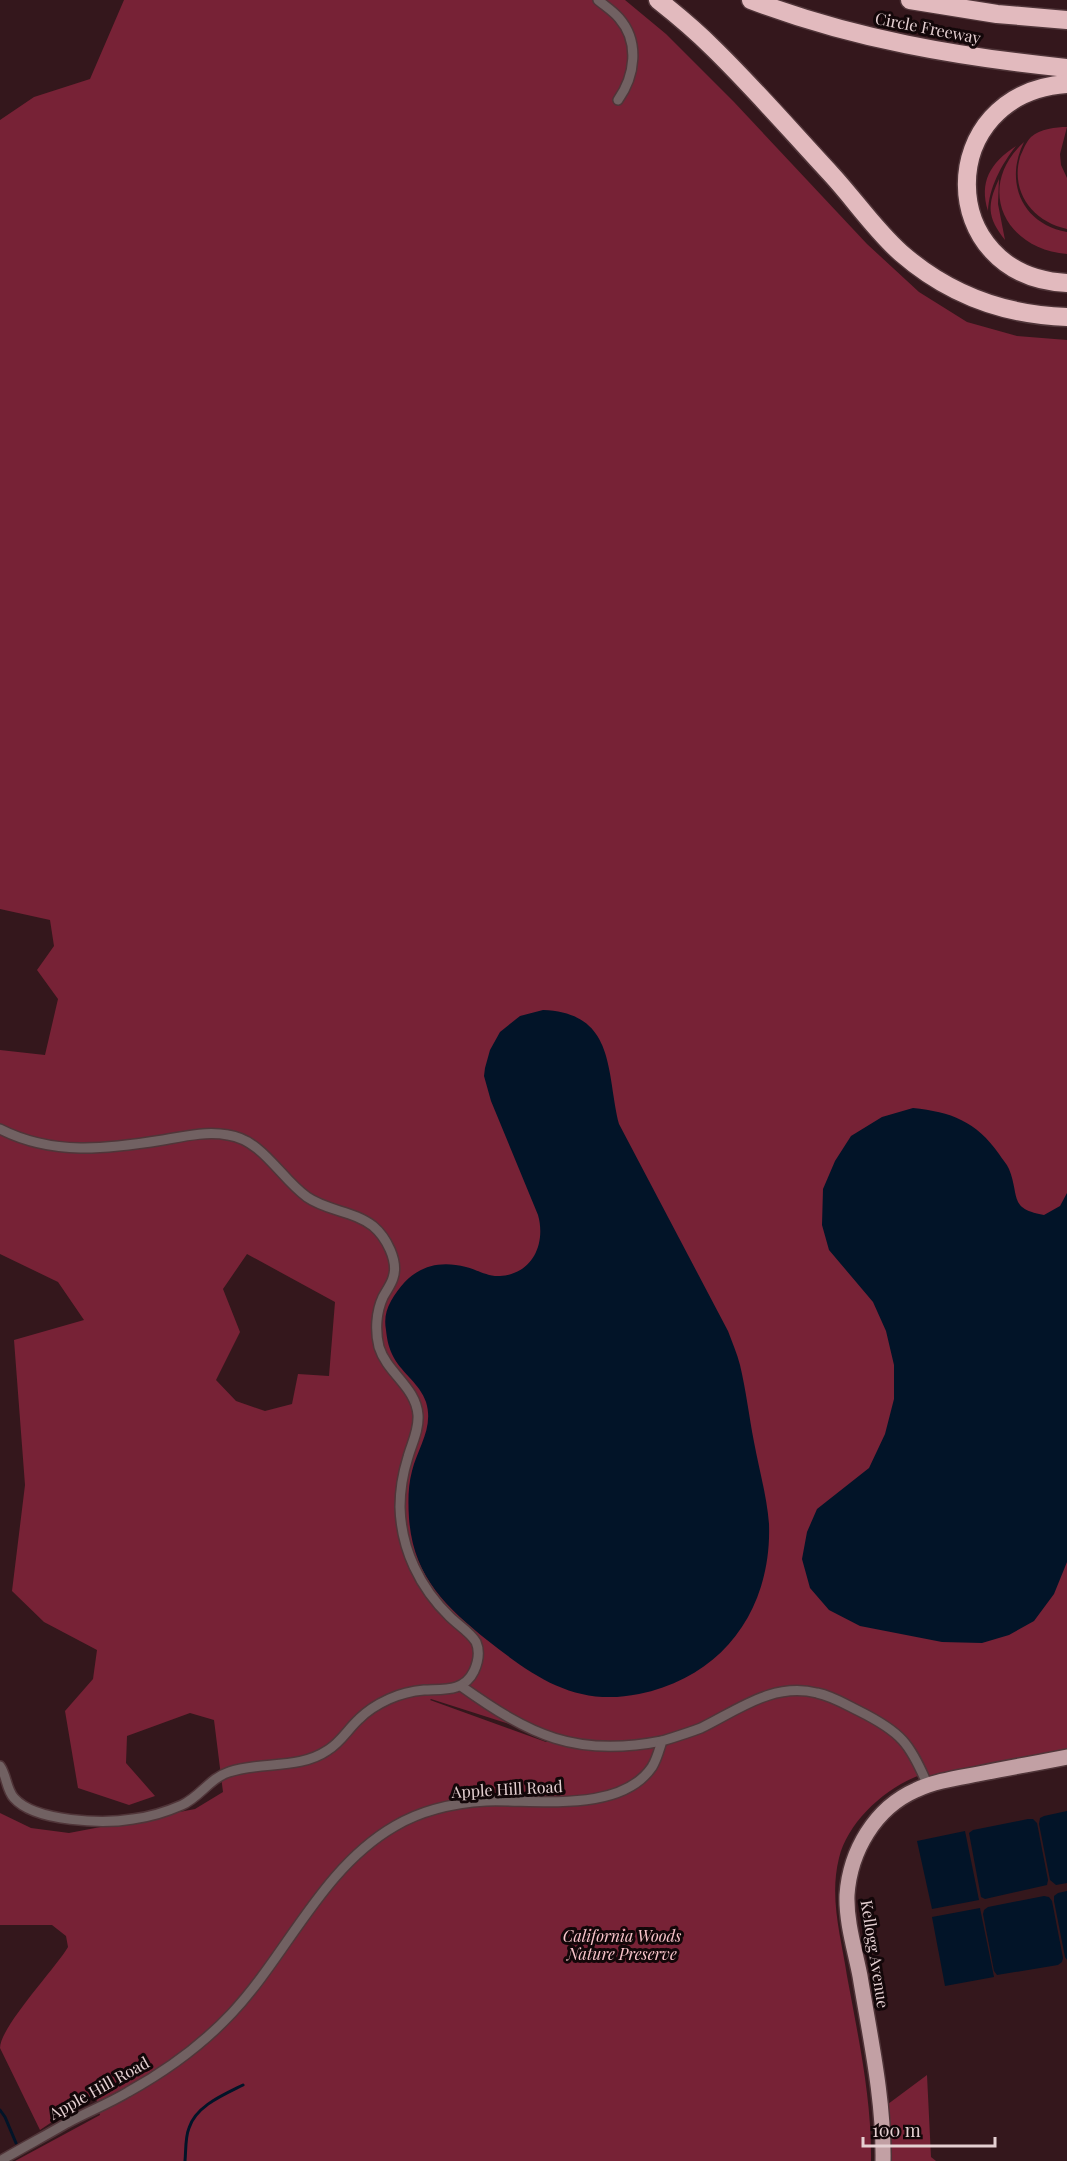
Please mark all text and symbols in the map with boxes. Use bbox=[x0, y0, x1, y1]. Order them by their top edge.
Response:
street label: Circle Freeway bbox=[874, 7, 983, 48]
street label: Apple Hill Road bbox=[450, 1775, 563, 1802]
street label: Kellogg Avenue bbox=[857, 1898, 894, 2010]
park label: California Woods Nature Preserve bbox=[563, 1925, 681, 1964]
street label: Apple Hill Road bbox=[44, 2051, 153, 2124]
scale bar bbox=[863, 2110, 995, 2148]
text: 100 m bbox=[872, 2118, 921, 2142]

